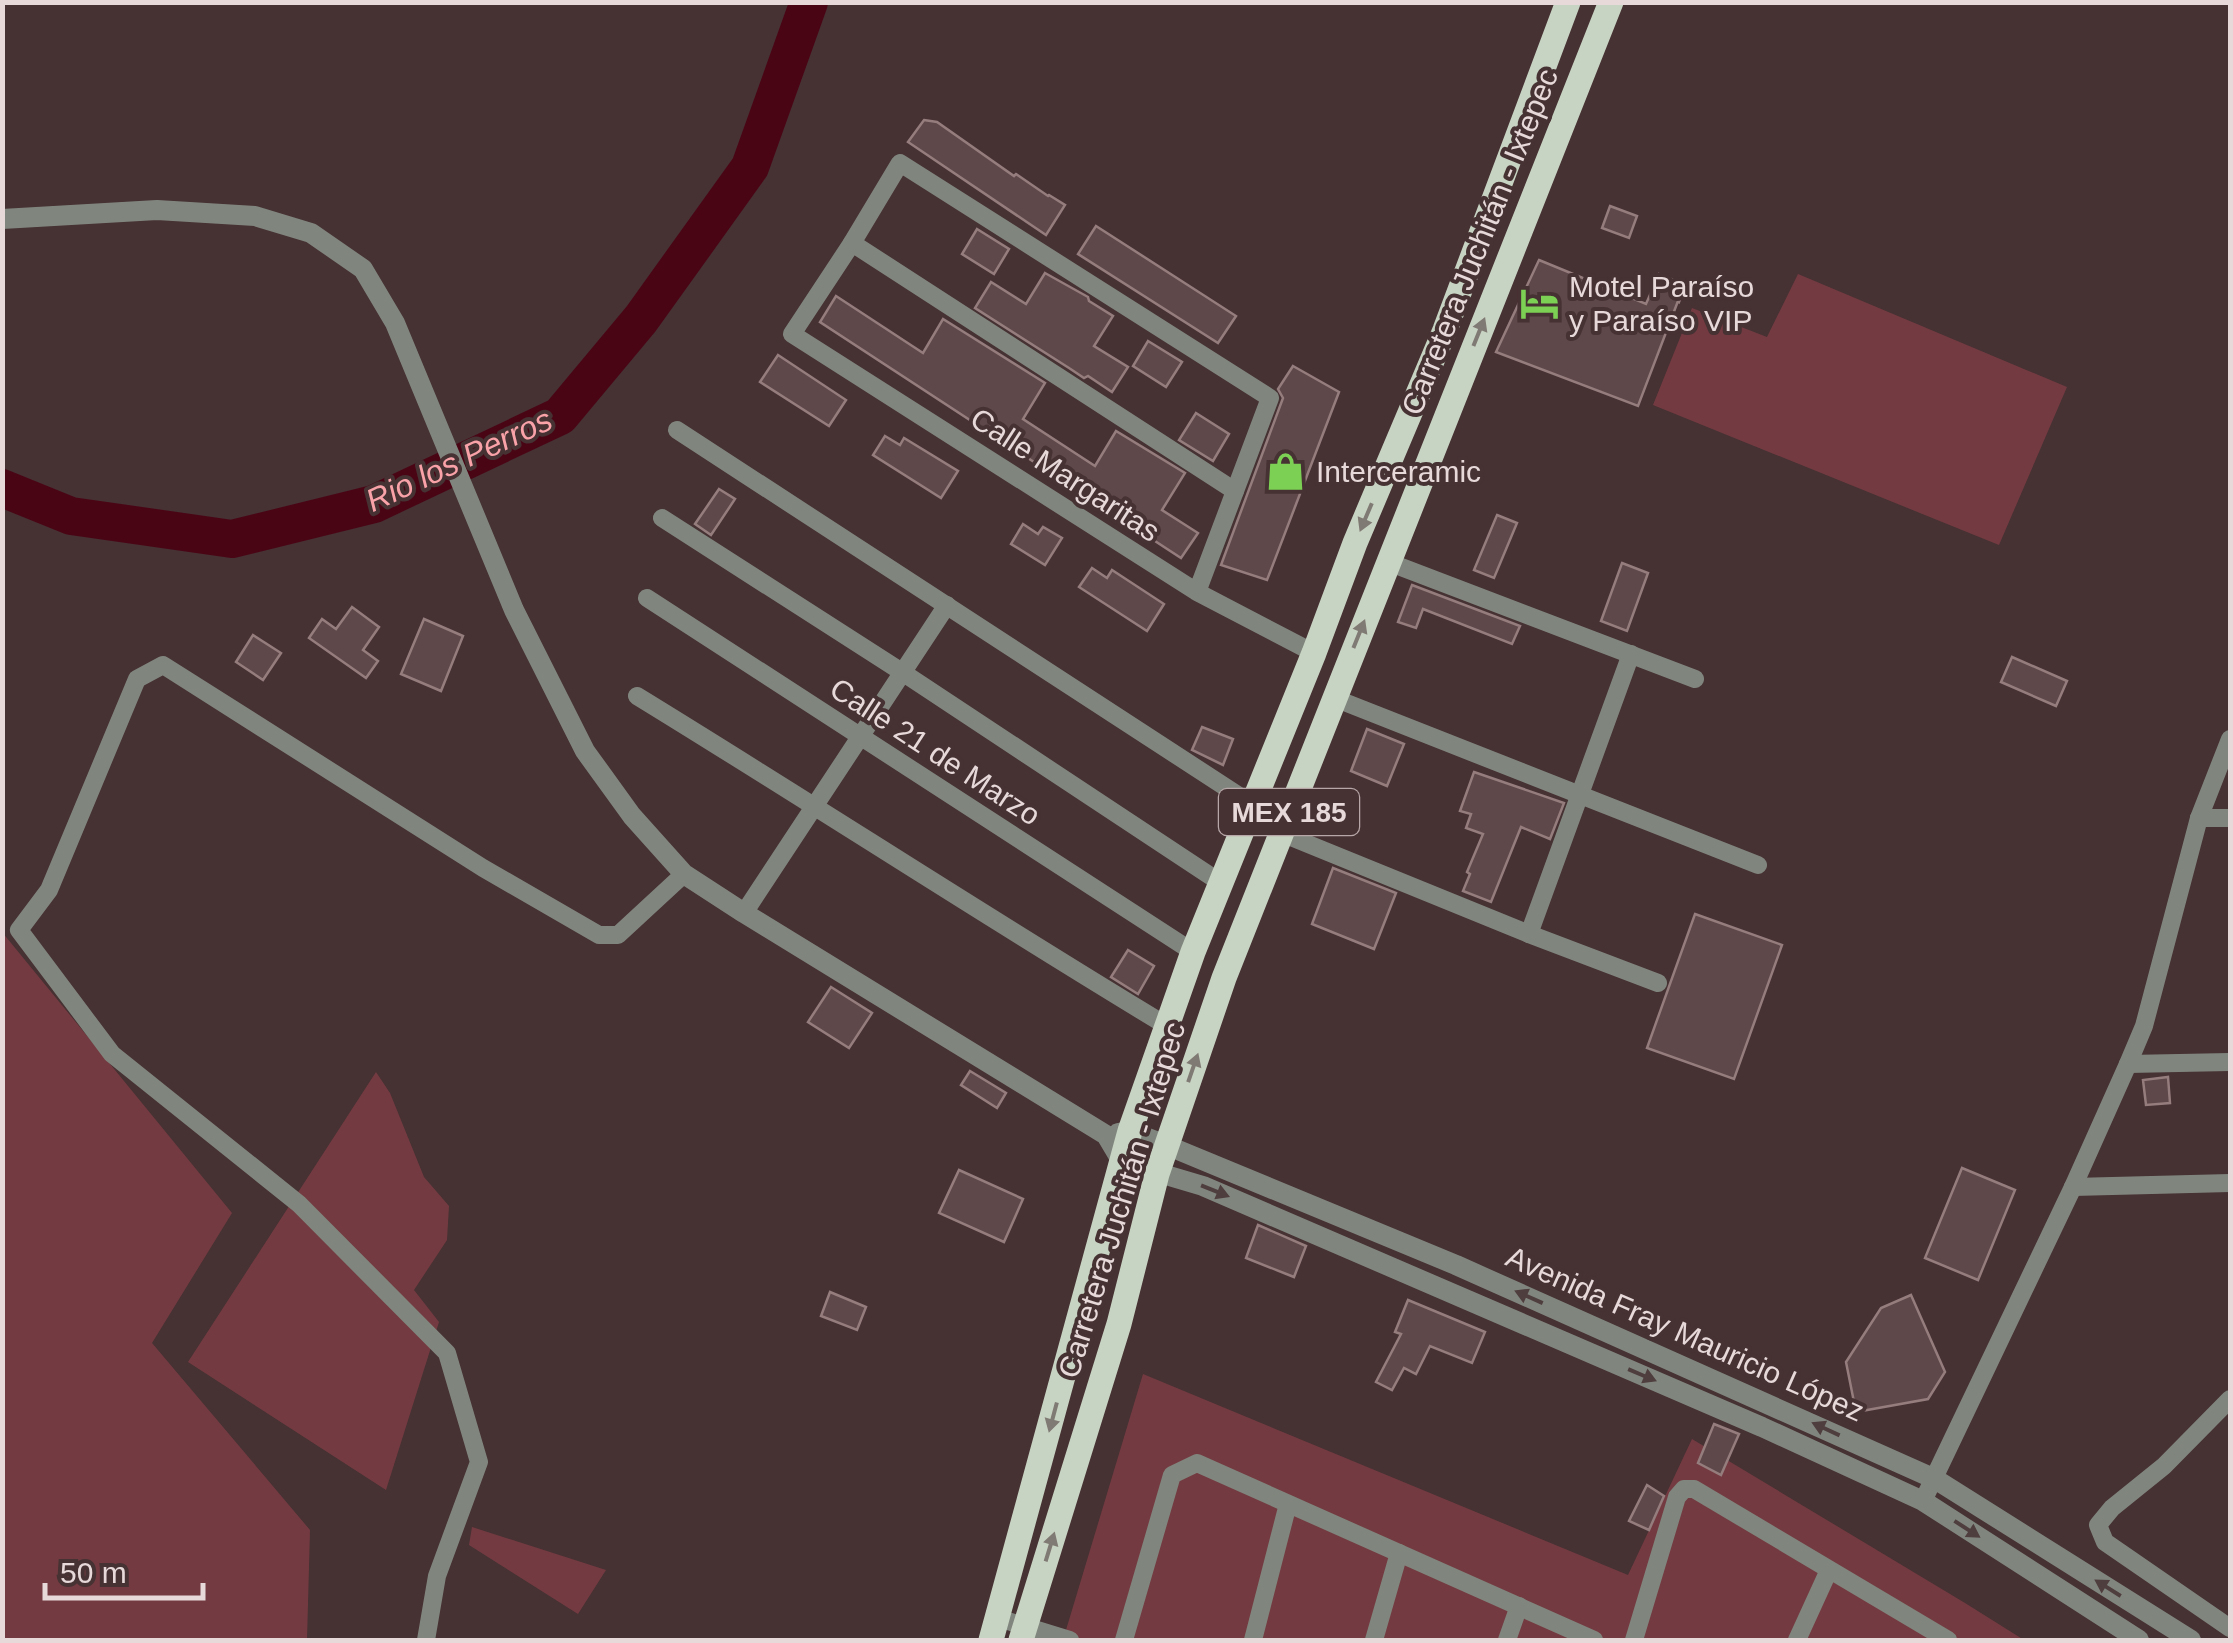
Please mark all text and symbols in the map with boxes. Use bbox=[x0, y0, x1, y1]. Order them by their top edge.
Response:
street label: Carretera Juchitán - Ixtepec bbox=[1395, 64, 1564, 420]
place label: Motel Paraíso y Paraíso VIP bbox=[1569, 270, 1754, 337]
hotel icon: Motel Paraíso y Paraíso VIP bbox=[1518, 283, 1560, 325]
one-way arrow bbox=[1472, 317, 1488, 347]
water label: Rio los Perros bbox=[360, 401, 558, 519]
street label: Calle Margaritas bbox=[965, 401, 1166, 548]
shop icon: Interceramic bbox=[1265, 451, 1307, 493]
place label: Interceramic bbox=[1316, 455, 1481, 488]
one-way arrow bbox=[1358, 502, 1374, 532]
one-way arrow bbox=[1352, 619, 1368, 649]
street label: Calle 21 de Marzo bbox=[824, 671, 1046, 832]
road number: MEX 185 bbox=[1219, 789, 1359, 835]
street label: Carretera Juchitán - Ixtepec bbox=[1052, 1018, 1191, 1382]
one-way arrow bbox=[1186, 1053, 1201, 1083]
one-way arrow bbox=[1200, 1184, 1230, 1200]
street label: Avenida Fray Mauricio López bbox=[1501, 1240, 1869, 1428]
one-way arrow bbox=[1514, 1289, 1544, 1305]
one-way arrow bbox=[1627, 1367, 1657, 1383]
one-way arrow bbox=[1045, 1403, 1060, 1433]
one-way arrow bbox=[1811, 1421, 1841, 1437]
one-way arrow bbox=[1953, 1520, 1980, 1538]
one-way arrow bbox=[1043, 1532, 1058, 1562]
scale bar bbox=[45, 1538, 202, 1600]
text: 50 m bbox=[60, 1556, 127, 1589]
one-way arrow bbox=[2095, 1580, 2122, 1598]

